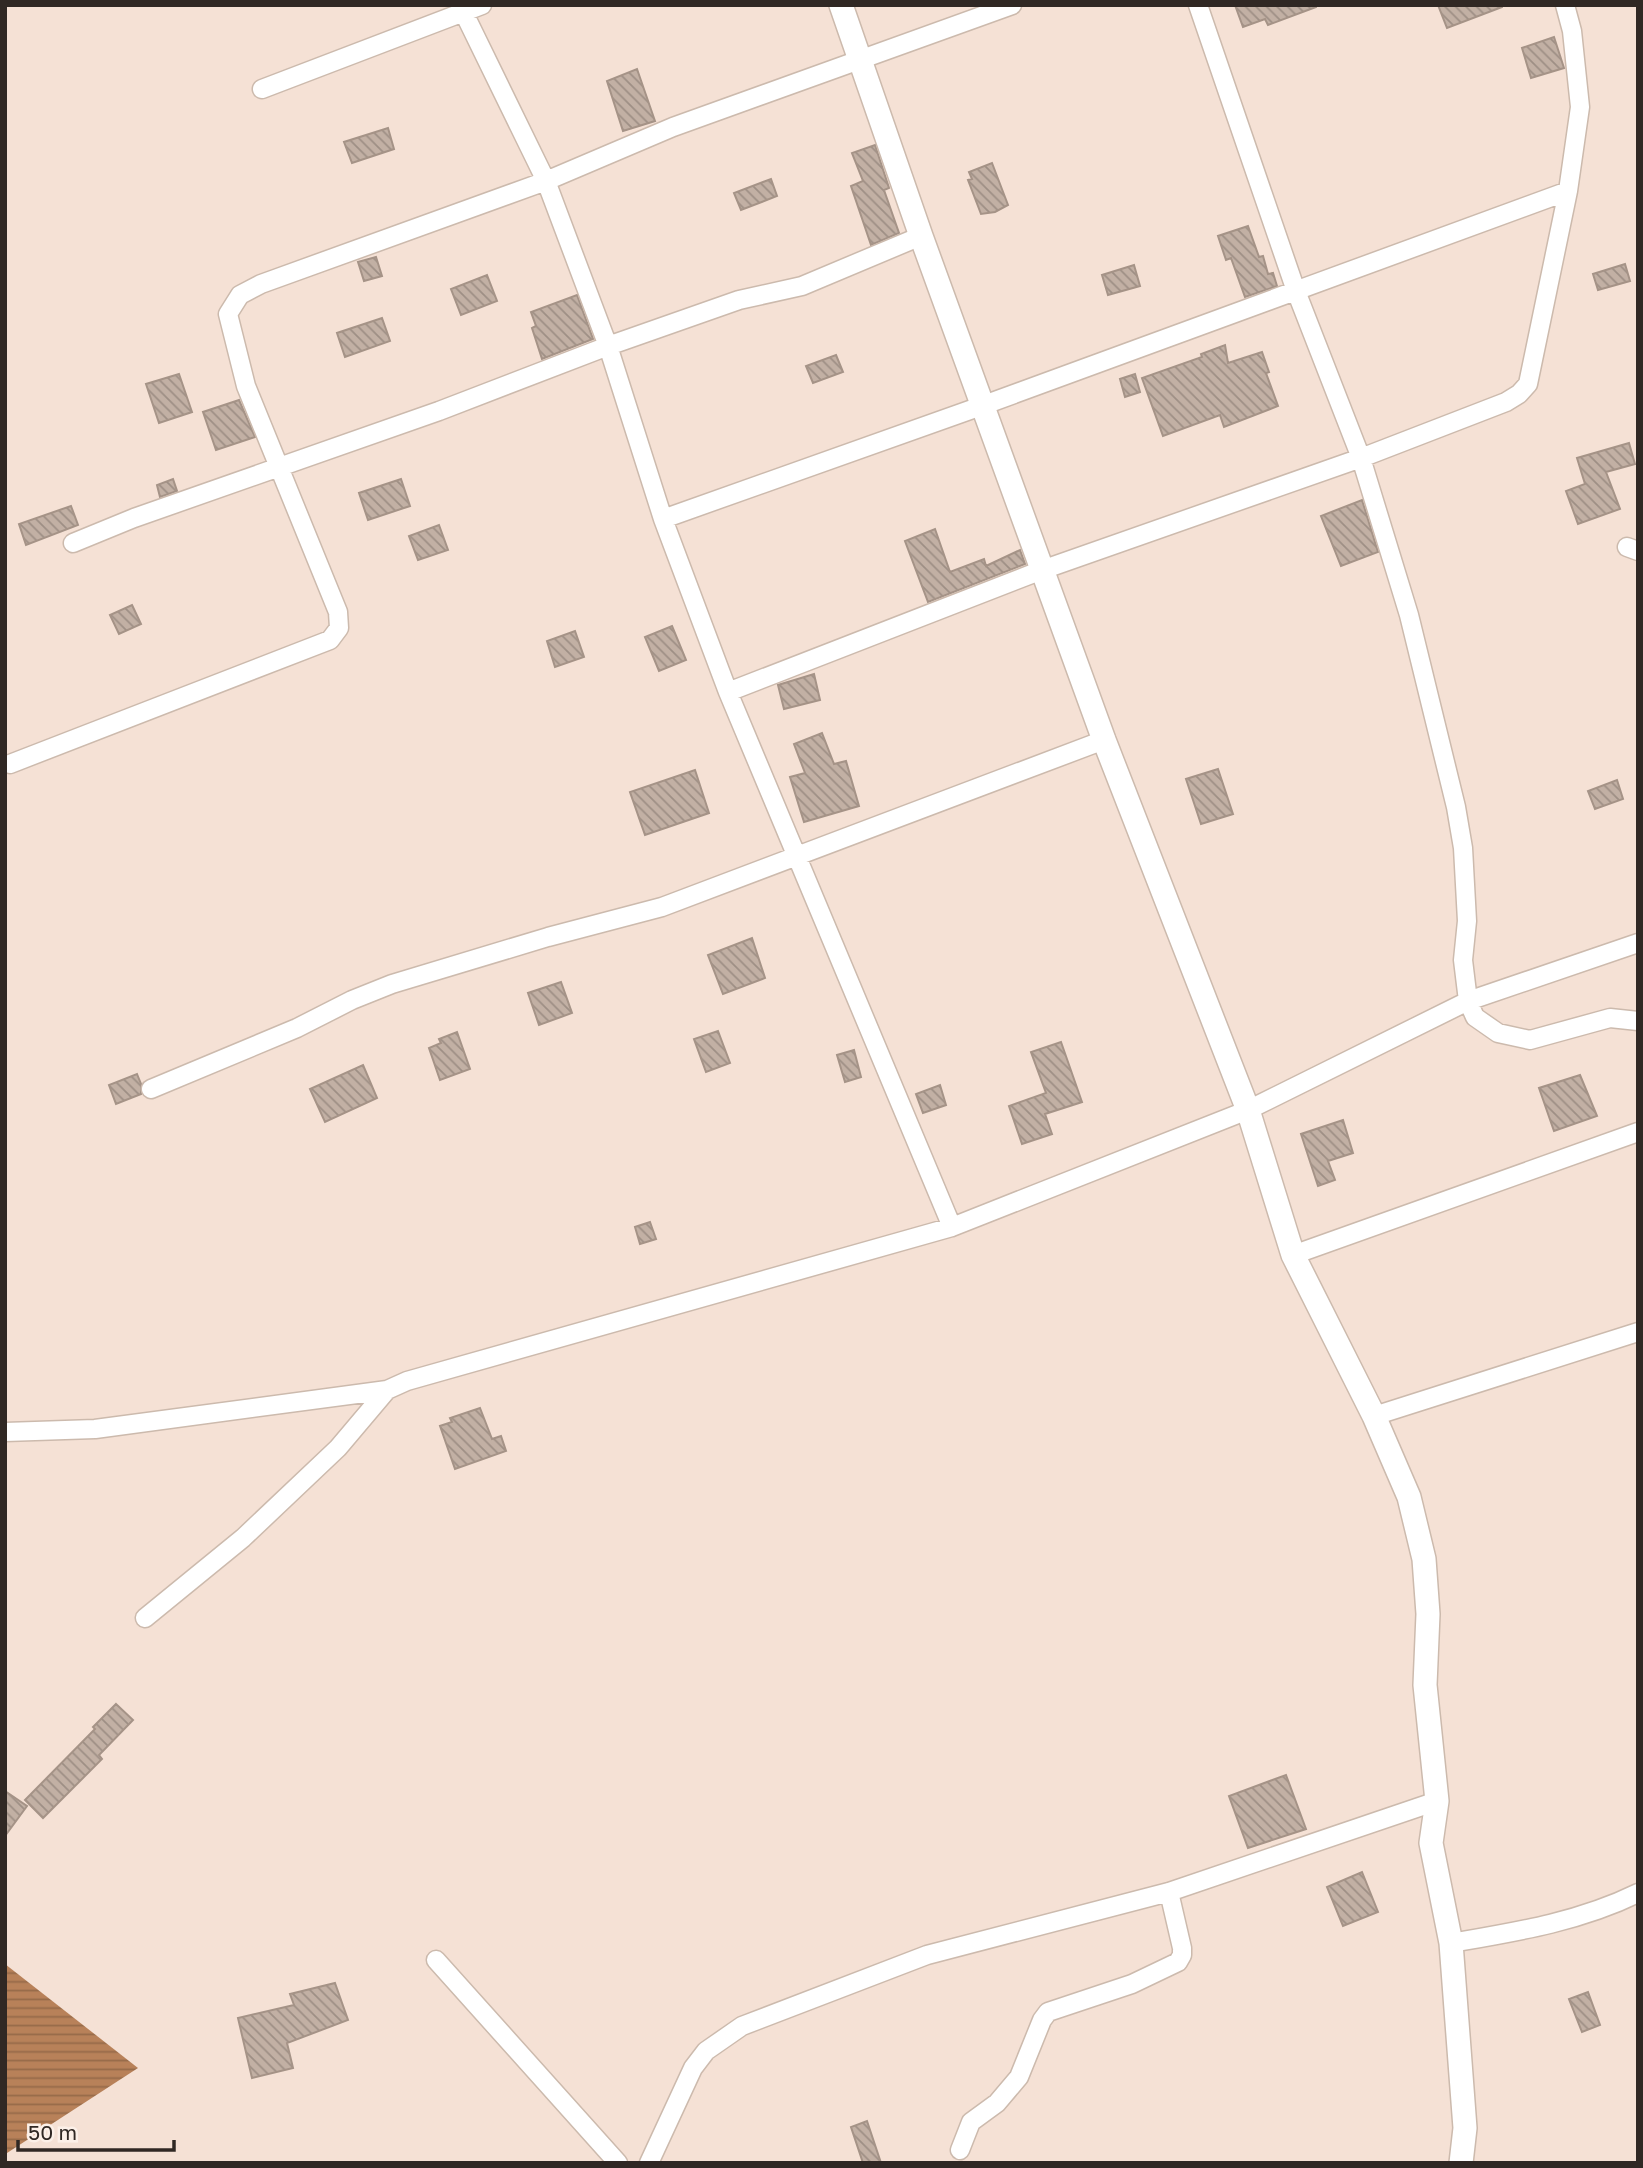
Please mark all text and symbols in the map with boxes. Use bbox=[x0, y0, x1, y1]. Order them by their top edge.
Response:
scale bar bbox=[18, 2108, 173, 2152]
text: 50 m bbox=[28, 2119, 77, 2145]

